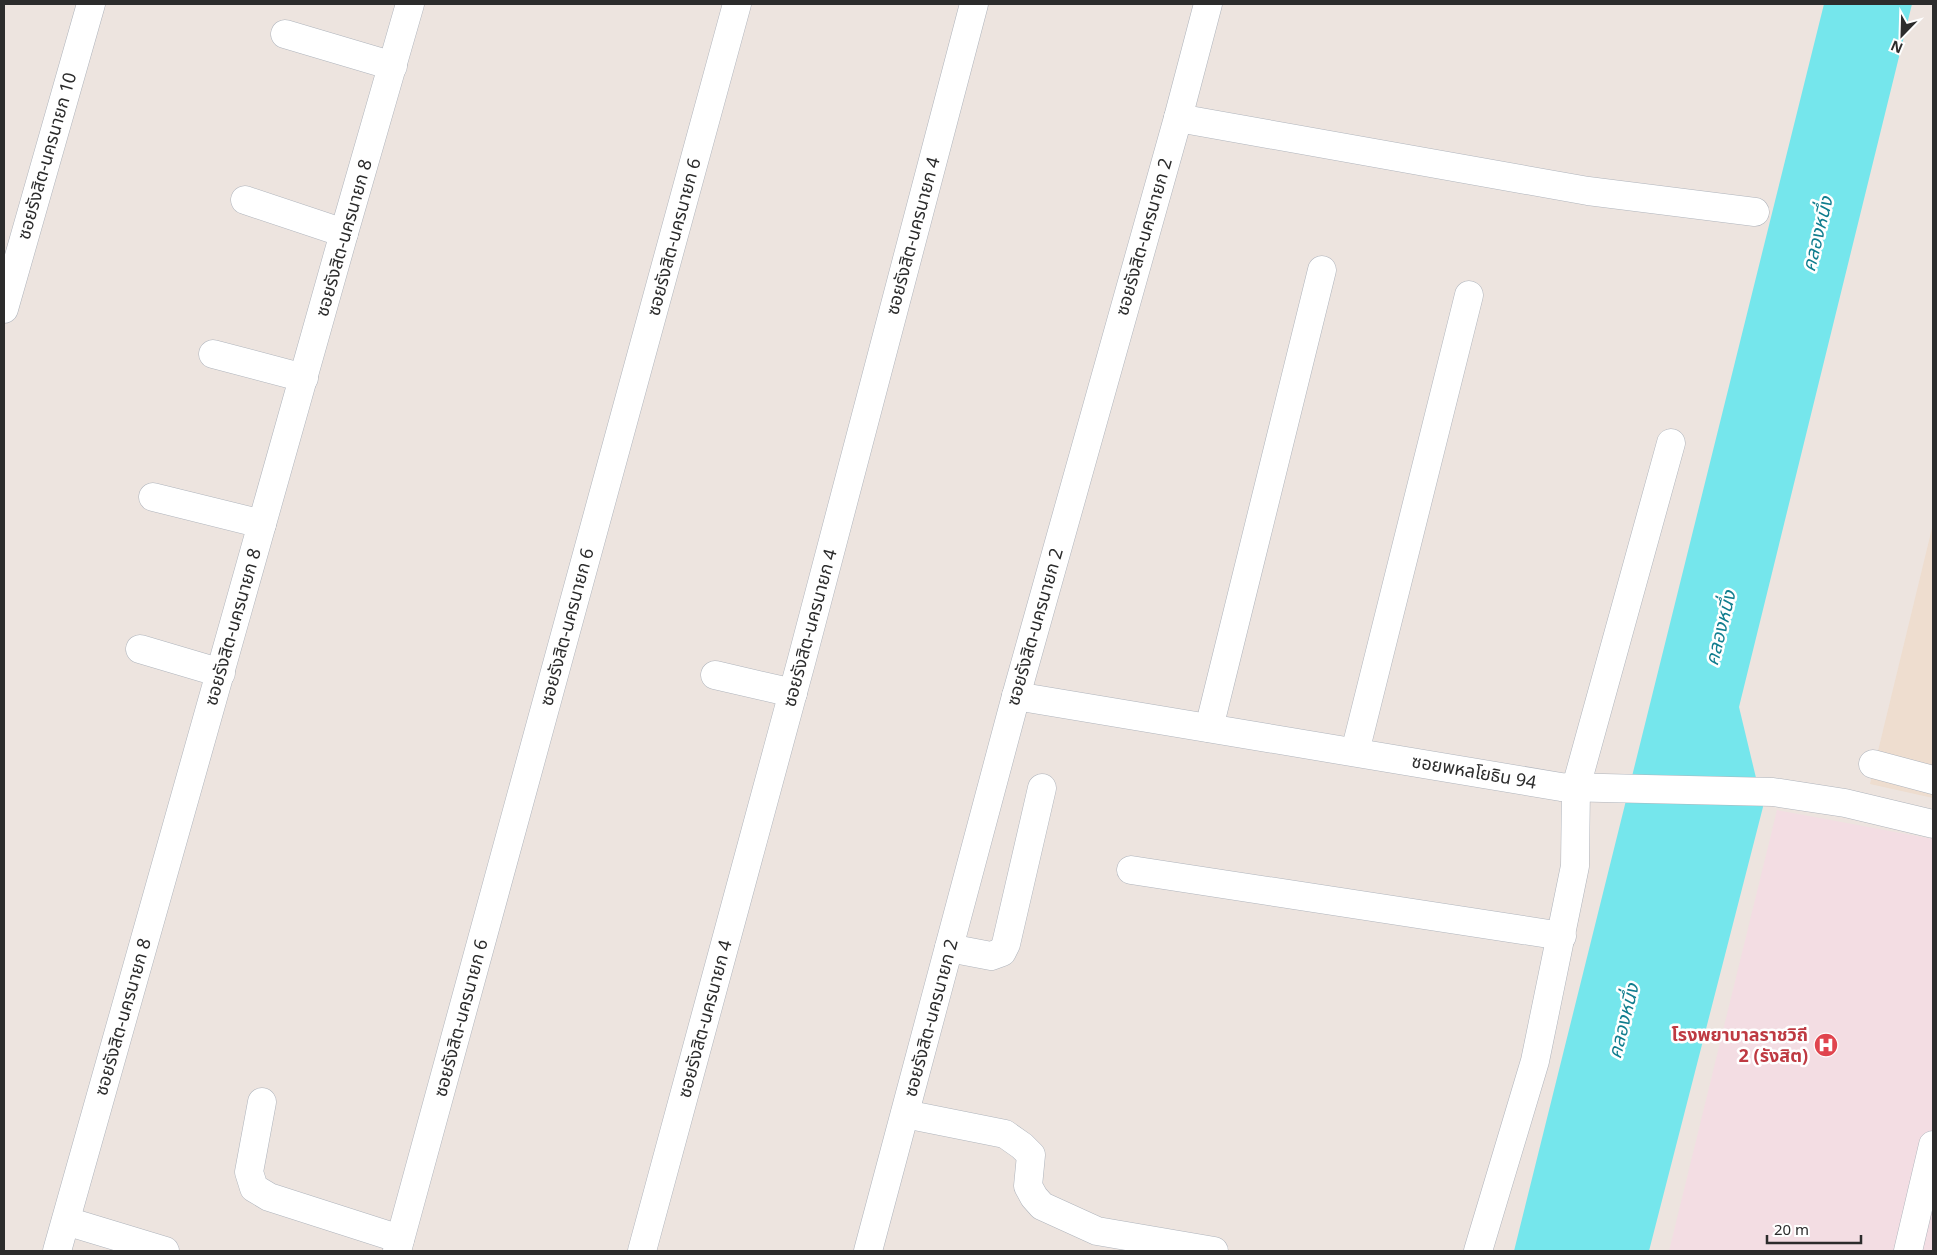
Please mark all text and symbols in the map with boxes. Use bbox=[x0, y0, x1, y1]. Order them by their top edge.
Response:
north arrow bbox=[1877, 10, 1927, 60]
text: N bbox=[1888, 36, 1906, 58]
street label: ซอยรังสิต-นครนายก 10 bbox=[11, 69, 81, 242]
street label: ซอยรังสิต-นครนายก 4 bbox=[879, 154, 945, 317]
street label: ซอยรังสิต-นครนายก 6 bbox=[640, 155, 706, 318]
street label: ซอยรังสิต-นครนายก 2 bbox=[1109, 155, 1177, 318]
street label: ซอยรังสิต-นครนายก 8 bbox=[309, 156, 377, 319]
water label: คลองหนึ่ง bbox=[1795, 193, 1839, 274]
street label: ซอยรังสิต-นครนายก 8 bbox=[198, 545, 266, 708]
street label: ซอยรังสิต-นครนายก 6 bbox=[533, 545, 599, 708]
street label: ซอยรังสิต-นครนายก 2 bbox=[1000, 545, 1068, 708]
street label: ซอยรังสิต-นครนายก 4 bbox=[776, 546, 842, 709]
water label: คลองหนึ่ง bbox=[1698, 587, 1742, 668]
street label: ซอยพหลโยธิน 94 bbox=[1410, 748, 1538, 794]
street label: ซอยรังสิต-นครนายก 8 bbox=[88, 935, 156, 1098]
street label: ซอยรังสิต-นครนายก 6 bbox=[427, 936, 493, 1099]
street label: ซอยรังสิต-นครนายก 2 bbox=[897, 936, 963, 1099]
street label: ซอยรังสิต-นครนายก 4 bbox=[671, 937, 737, 1100]
water label: คลองหนึ่ง bbox=[1601, 980, 1645, 1061]
place label: โรงพยาบาลราชวิถี 2 (รังสิต) bbox=[1672, 1022, 1808, 1067]
hospital icon: โรงพยาบาลราชวิถี 2 (รังสิต) bbox=[1813, 1032, 1839, 1058]
scale bar bbox=[1767, 1212, 1861, 1244]
text: 20 m bbox=[1774, 1219, 1809, 1239]

